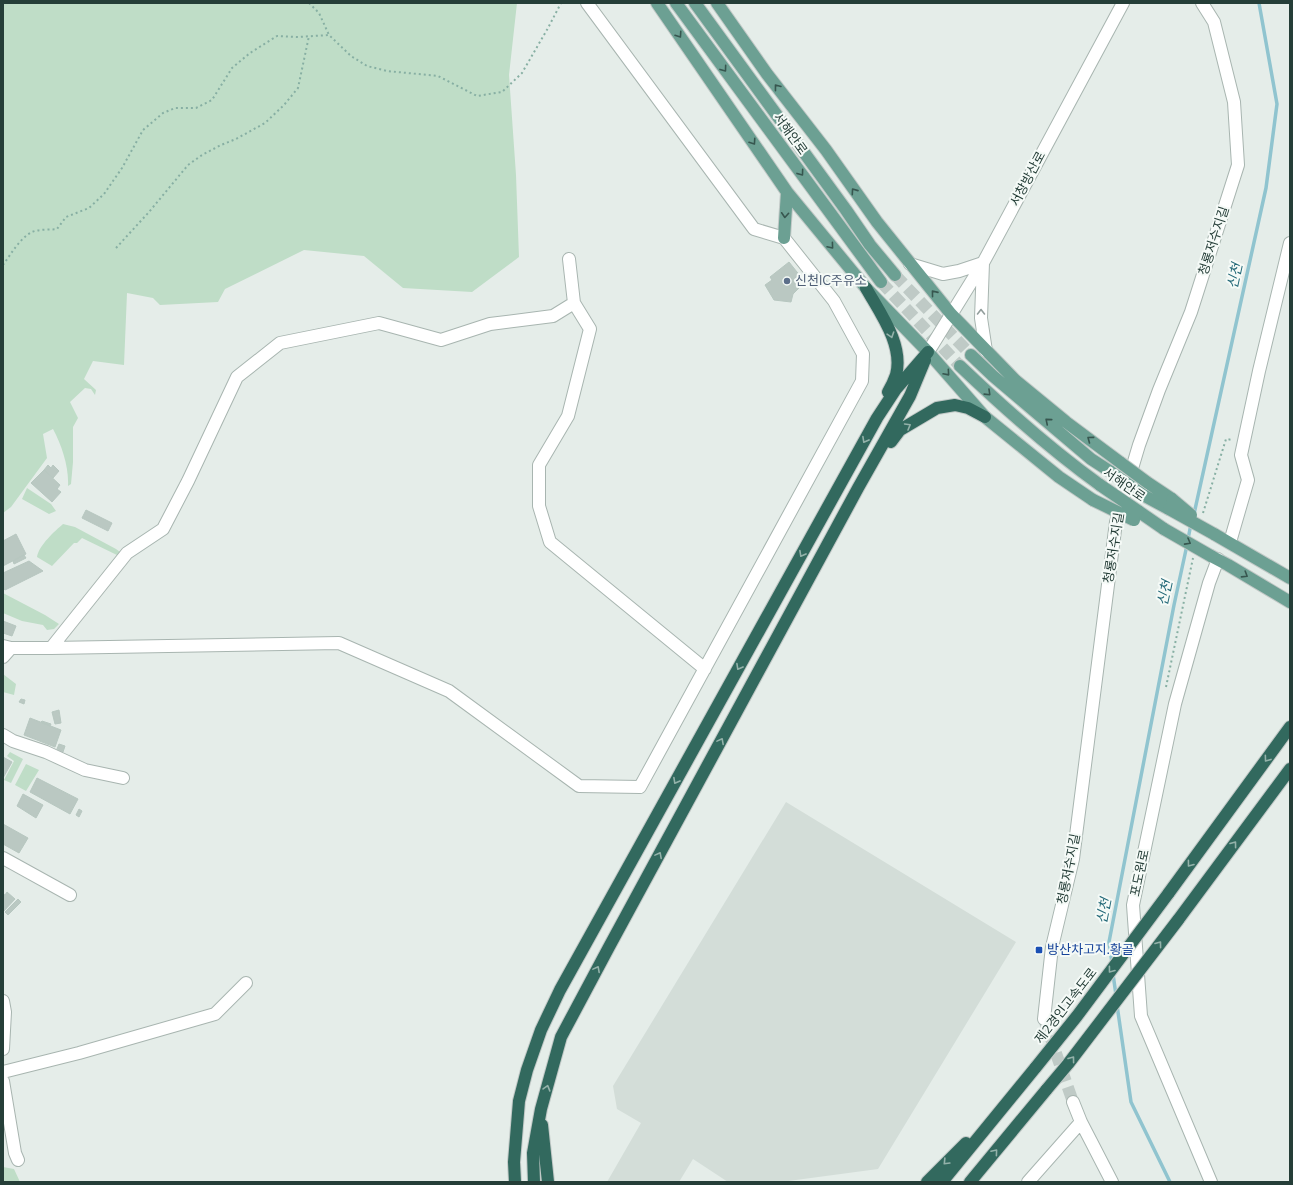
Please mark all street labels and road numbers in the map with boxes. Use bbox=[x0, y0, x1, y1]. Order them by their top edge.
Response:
street label: 서해안로 bbox=[769, 109, 811, 159]
street label: 서창방산로 bbox=[1006, 148, 1050, 210]
street label: 청룡저수지길 bbox=[1194, 204, 1234, 278]
street label: 서해안로 bbox=[1099, 464, 1149, 506]
street label: 청룡저수지길 bbox=[1099, 511, 1129, 585]
street label: 청룡저수지길 bbox=[1053, 832, 1085, 906]
street label: 포도원로 bbox=[1126, 848, 1154, 898]
street label: 제2경인고속도로 bbox=[1031, 964, 1101, 1048]

